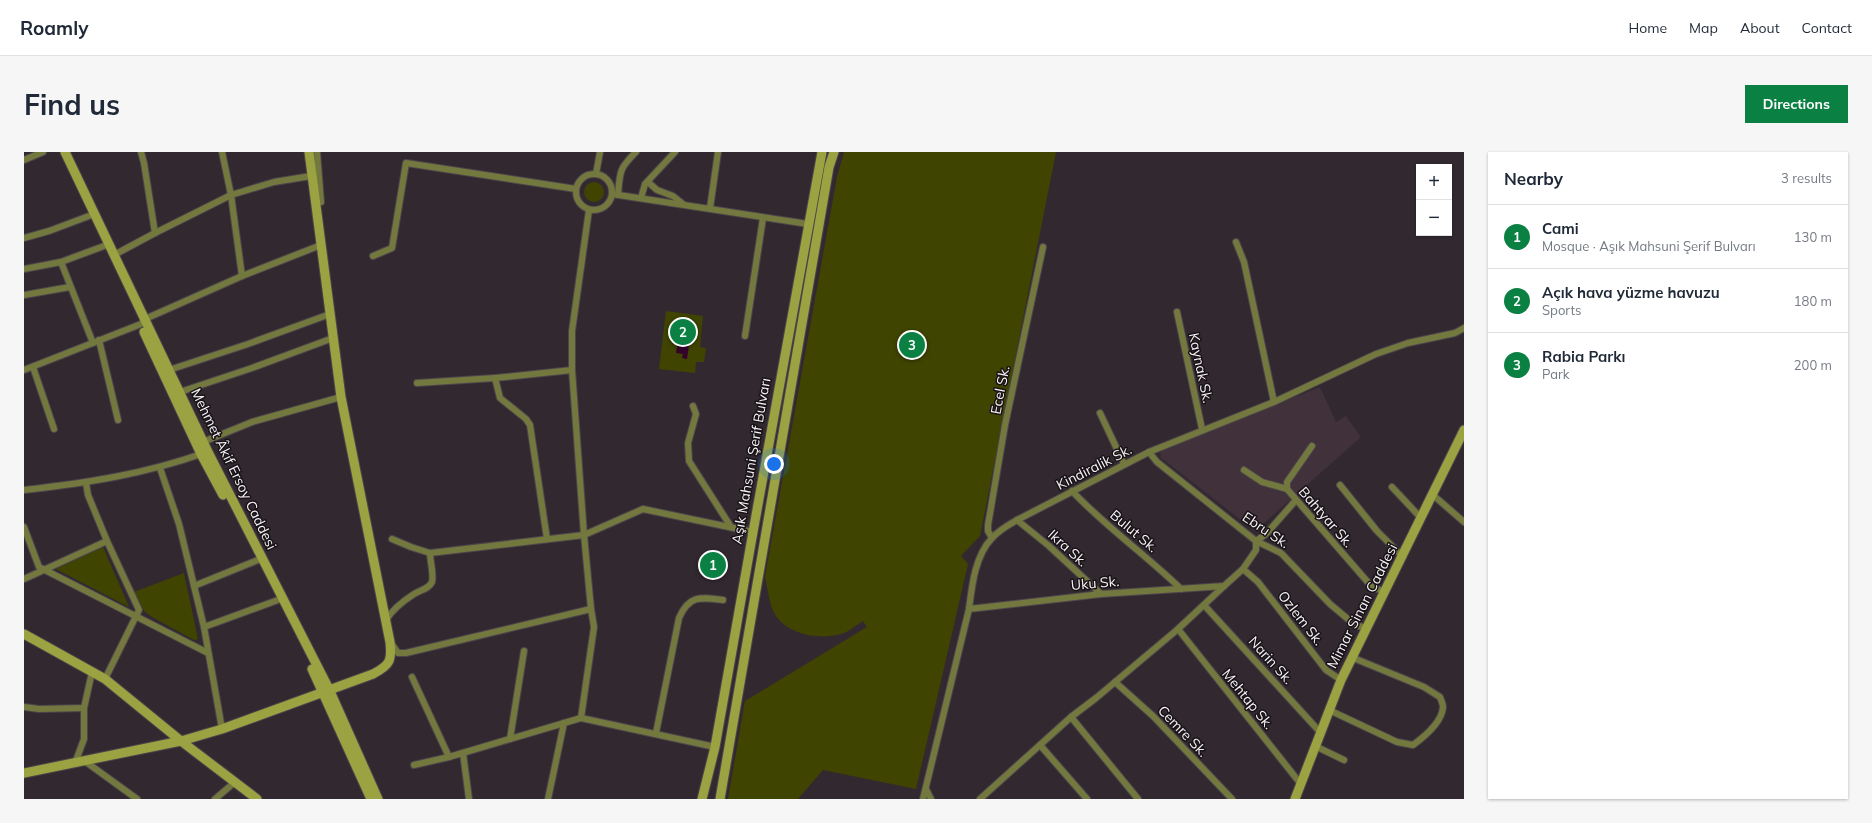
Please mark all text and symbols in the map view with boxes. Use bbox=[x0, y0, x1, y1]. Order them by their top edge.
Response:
text: Roamly bbox=[20, 16, 88, 40]
text: Home bbox=[1628, 19, 1667, 37]
text: Map bbox=[1689, 19, 1718, 37]
text: About bbox=[1740, 19, 1780, 37]
text: Contact bbox=[1802, 19, 1852, 37]
button: Directions bbox=[1745, 85, 1848, 123]
text: Find us bbox=[24, 87, 120, 122]
map controls bbox=[1416, 164, 1452, 236]
button: + bbox=[1416, 164, 1452, 200]
text: Nearby bbox=[1504, 168, 1563, 189]
text: 3 results bbox=[1781, 170, 1832, 186]
button: − bbox=[1416, 200, 1452, 236]
text: Cami bbox=[1542, 219, 1579, 238]
text: 1 bbox=[1513, 229, 1521, 245]
text: 130 m bbox=[1794, 229, 1832, 245]
text: Mosque · Aşık Mahsuni Şerif Bulvarı bbox=[1542, 238, 1756, 254]
text: Açık hava yüzme havuzu bbox=[1542, 283, 1720, 302]
text: 2 bbox=[1513, 293, 1521, 309]
text: 180 m bbox=[1794, 293, 1832, 309]
text: Sports bbox=[1542, 302, 1581, 318]
pin: 2 bbox=[670, 317, 696, 347]
pin: 3 bbox=[899, 330, 925, 360]
street label: Kaynak Sk. bbox=[1185, 331, 1217, 405]
text: Rabia Parkı bbox=[1542, 347, 1625, 366]
text: 3 bbox=[1513, 357, 1521, 373]
text: 200 m bbox=[1794, 357, 1832, 373]
street label: Ecel Sk. bbox=[987, 364, 1013, 416]
text: Park bbox=[1542, 366, 1569, 382]
street label: Aşık Mahsuni Şerif Bulvarı bbox=[728, 377, 774, 545]
street label: Mehmet Âkif Ersoy Caddesi bbox=[187, 385, 281, 553]
street label: Kindiralik Sk. bbox=[1053, 440, 1135, 494]
your location bbox=[764, 454, 784, 474]
street label: Bahtyar Sk. bbox=[1295, 483, 1357, 551]
street label: Bulut Sk. bbox=[1106, 506, 1162, 556]
street label: Ebru Sk. bbox=[1239, 508, 1293, 552]
street label: Ikra Sk. bbox=[1044, 526, 1092, 570]
street label: Mimar Sinan Caddesi bbox=[1323, 541, 1401, 671]
pin: 1 bbox=[700, 550, 726, 580]
street label: Uku Sk. bbox=[1070, 572, 1120, 594]
street label: Ozlem Sk. bbox=[1274, 587, 1328, 649]
street label: Narin Sk. bbox=[1245, 632, 1297, 688]
street label: Mehtap Sk. bbox=[1218, 665, 1278, 733]
street label: Cemre Sk. bbox=[1154, 702, 1212, 760]

